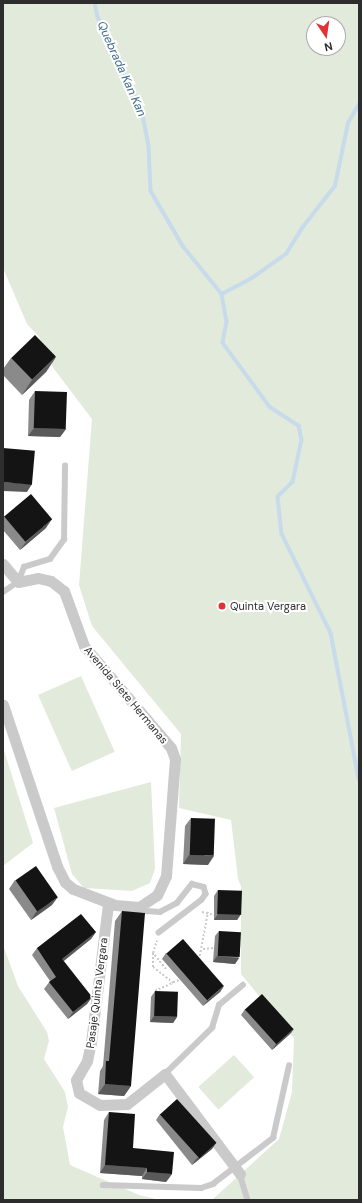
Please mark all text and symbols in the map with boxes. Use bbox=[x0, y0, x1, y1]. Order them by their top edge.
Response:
north arrow bbox=[306, 16, 346, 56]
water label: Quebrada Kan Kan bbox=[93, 19, 149, 119]
text: N bbox=[323, 39, 334, 54]
place label: Quinta Vergara bbox=[230, 599, 306, 613]
marker: Quinta Vergara bbox=[217, 601, 227, 611]
street label: Avenida Siete Hermanas bbox=[81, 644, 171, 746]
street label: Pasaje Quinta Vergara bbox=[84, 937, 110, 1049]

